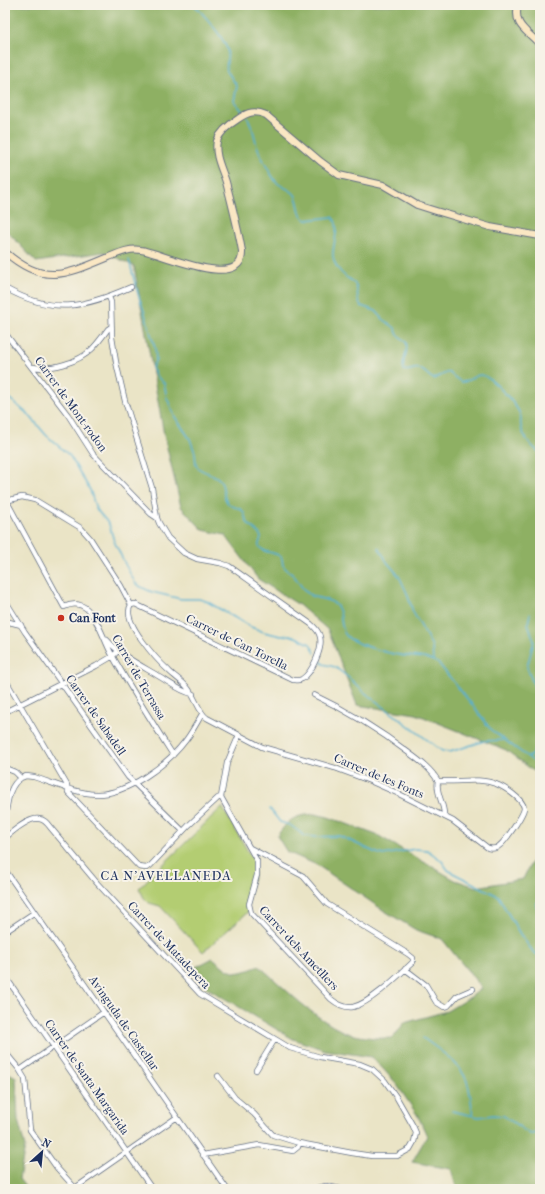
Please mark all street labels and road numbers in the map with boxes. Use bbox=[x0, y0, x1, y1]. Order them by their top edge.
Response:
street label: Carrer de Mont-rodon bbox=[32, 354, 110, 454]
street label: Carrer de Can Torella bbox=[184, 611, 291, 673]
street label: Carrer de Terrassa bbox=[109, 632, 169, 722]
street label: Carrer de Sabadell bbox=[63, 672, 129, 759]
street label: Carrer de les Fonts bbox=[332, 751, 427, 802]
street label: Carrer de Matadepera bbox=[125, 898, 213, 992]
street label: Carrer dels Ametllers bbox=[256, 903, 342, 993]
street label: Avinguda de Castellar bbox=[85, 972, 163, 1074]
street label: Carrer de Santa Margarida bbox=[42, 1017, 132, 1138]

